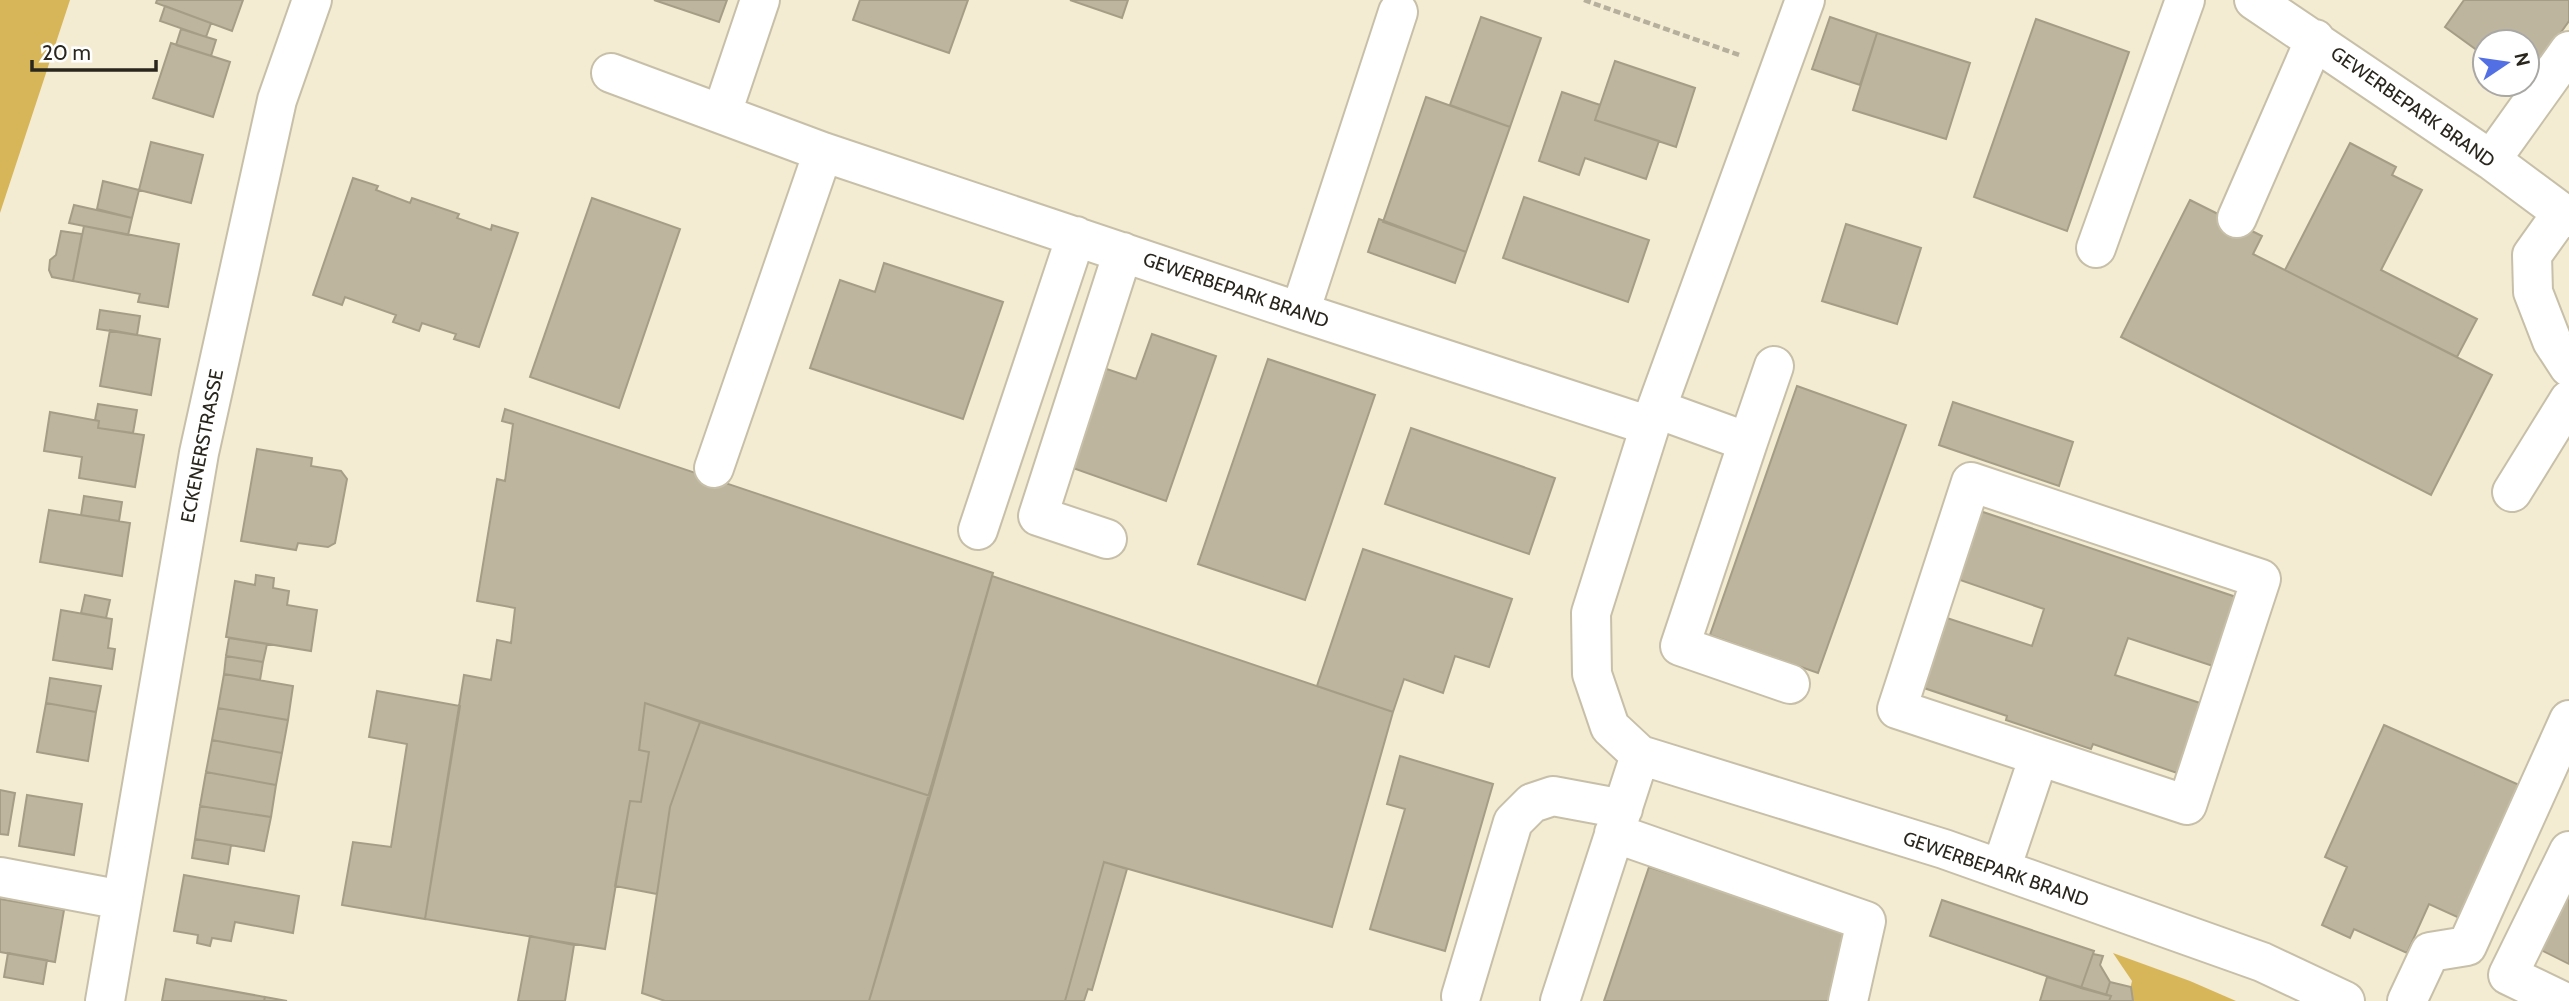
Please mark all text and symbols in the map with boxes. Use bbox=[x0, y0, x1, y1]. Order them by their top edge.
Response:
scale bar bbox=[32, 28, 156, 72]
north arrow bbox=[2471, 28, 2541, 98]
text: 20 m bbox=[42, 40, 91, 65]
street label: GEWERBEPARK BRAND bbox=[2326, 42, 2500, 172]
text: N bbox=[2509, 50, 2535, 68]
street label: GEWERBEPARK BRAND bbox=[1140, 247, 1332, 333]
street label: ECKENERSTRASSE bbox=[176, 367, 228, 525]
street label: GEWERBEPARK BRAND bbox=[1900, 826, 2092, 912]

